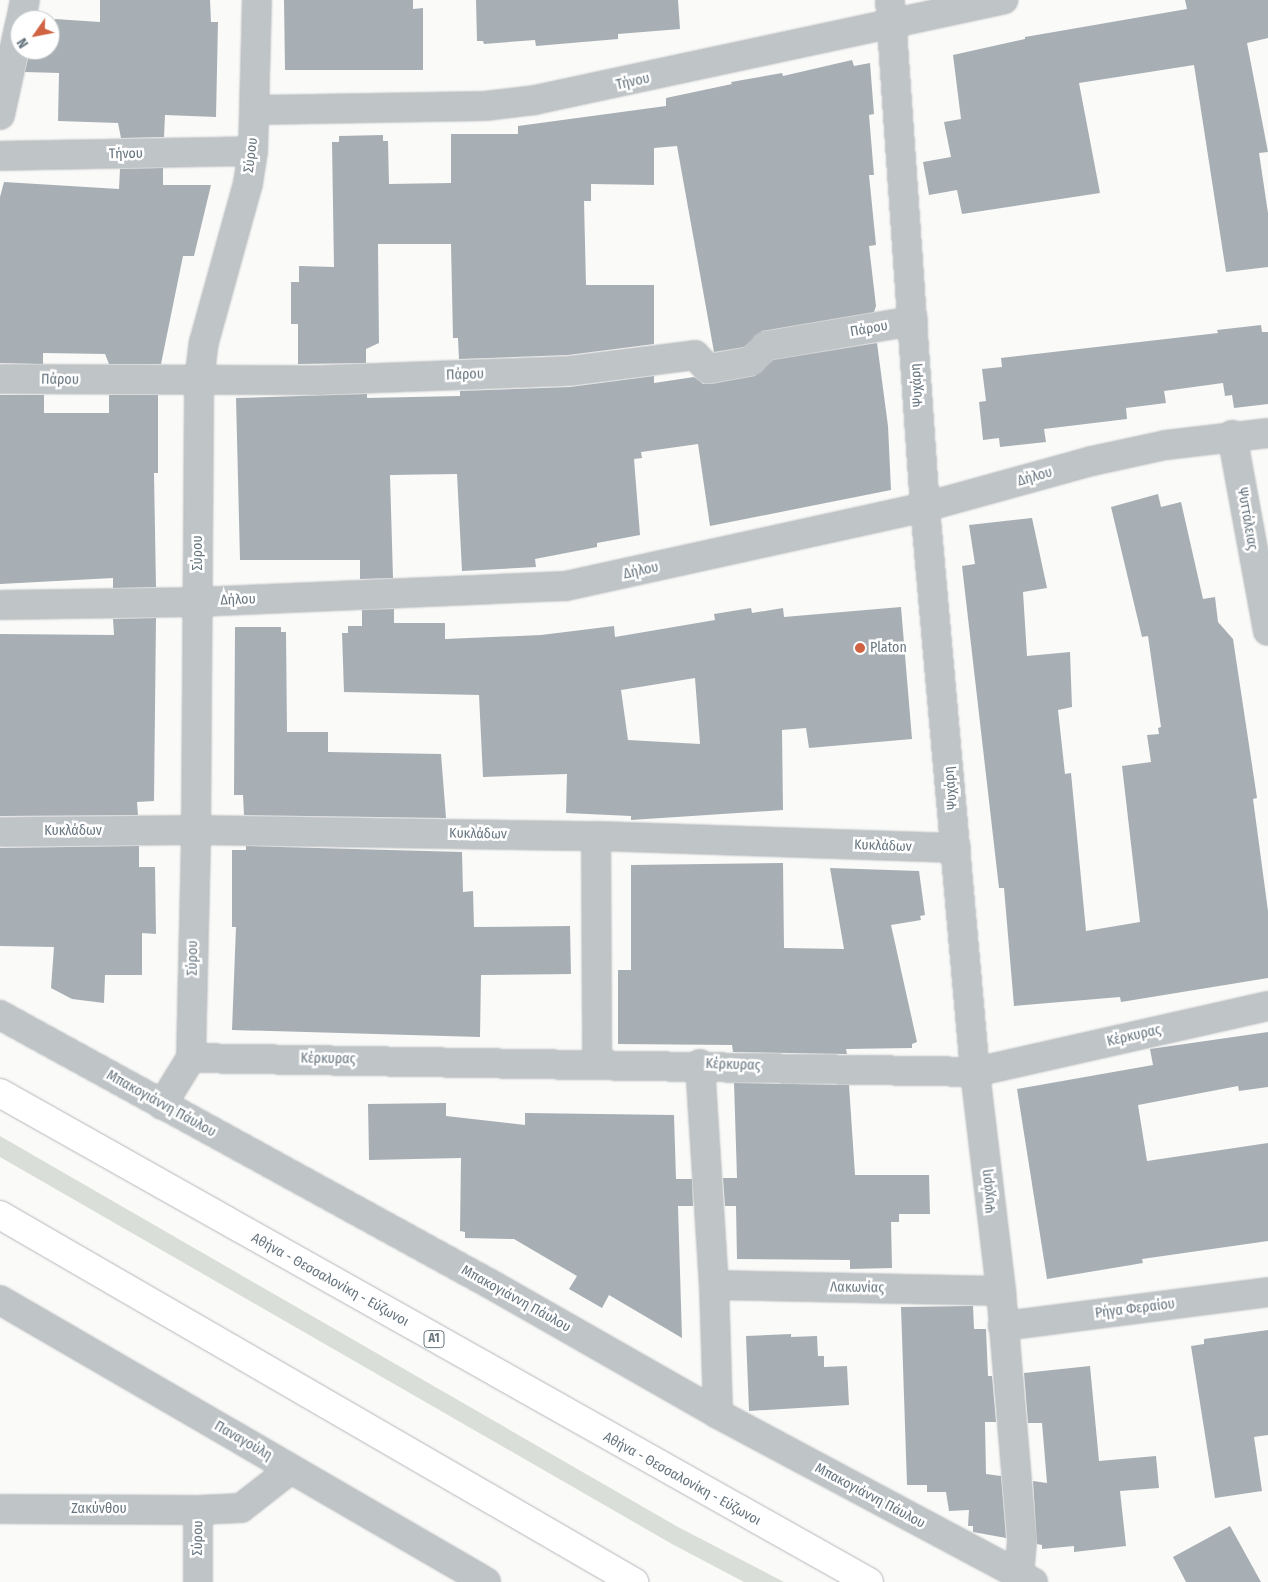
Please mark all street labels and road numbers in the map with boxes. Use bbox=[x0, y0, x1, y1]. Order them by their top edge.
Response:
street label: Τήνου bbox=[615, 70, 651, 94]
street label: Σύρου bbox=[241, 137, 261, 173]
street label: Τήνου bbox=[109, 145, 143, 163]
street label: Πάρου bbox=[849, 317, 889, 341]
street label: Ψυχάρη bbox=[907, 363, 927, 407]
street label: Πάρου bbox=[446, 366, 484, 384]
street label: Πάρου bbox=[41, 371, 79, 389]
street label: Δήλου bbox=[1016, 464, 1054, 490]
street label: Ψυττάλειας bbox=[1233, 486, 1261, 552]
street label: Σύρου bbox=[190, 535, 206, 571]
street label: Δήλου bbox=[622, 559, 660, 583]
street label: Δήλου bbox=[220, 591, 256, 609]
street label: Ψυχάρη bbox=[941, 766, 961, 810]
street label: Κυκλάδων bbox=[44, 823, 102, 839]
street label: Κυκλάδων bbox=[449, 825, 507, 843]
street label: Κυκλάδων bbox=[854, 837, 912, 855]
street label: Σύρου bbox=[184, 940, 202, 976]
street label: Κέρκυρας bbox=[1105, 1022, 1163, 1050]
street label: Κέρκυρας bbox=[300, 1050, 356, 1068]
street label: Κέρκυρας bbox=[705, 1056, 761, 1074]
street label: Μπακογιάννη Πάυλου bbox=[103, 1067, 219, 1141]
street label: Ψυχάρη bbox=[978, 1168, 1000, 1214]
street label: Αθήνα - Θεσσαλονίκη - Εύζωνοι bbox=[248, 1230, 412, 1330]
street label: Μπακογιάννη Πάυλου bbox=[458, 1262, 574, 1336]
street label: Λακωνίας bbox=[830, 1279, 884, 1297]
street label: Ρήγα Φεραίου bbox=[1094, 1296, 1176, 1322]
road number: Α1 bbox=[423, 1330, 445, 1348]
street label: Παναγούλη bbox=[211, 1418, 275, 1464]
street label: Αθήνα - Θεσσαλονίκη - Εύζωνοι bbox=[600, 1429, 764, 1529]
street label: Μπακογιάννη Πάυλου bbox=[812, 1460, 928, 1532]
street label: Ζακύνθου bbox=[71, 1501, 127, 1517]
street label: Σύρου bbox=[189, 1520, 207, 1556]

